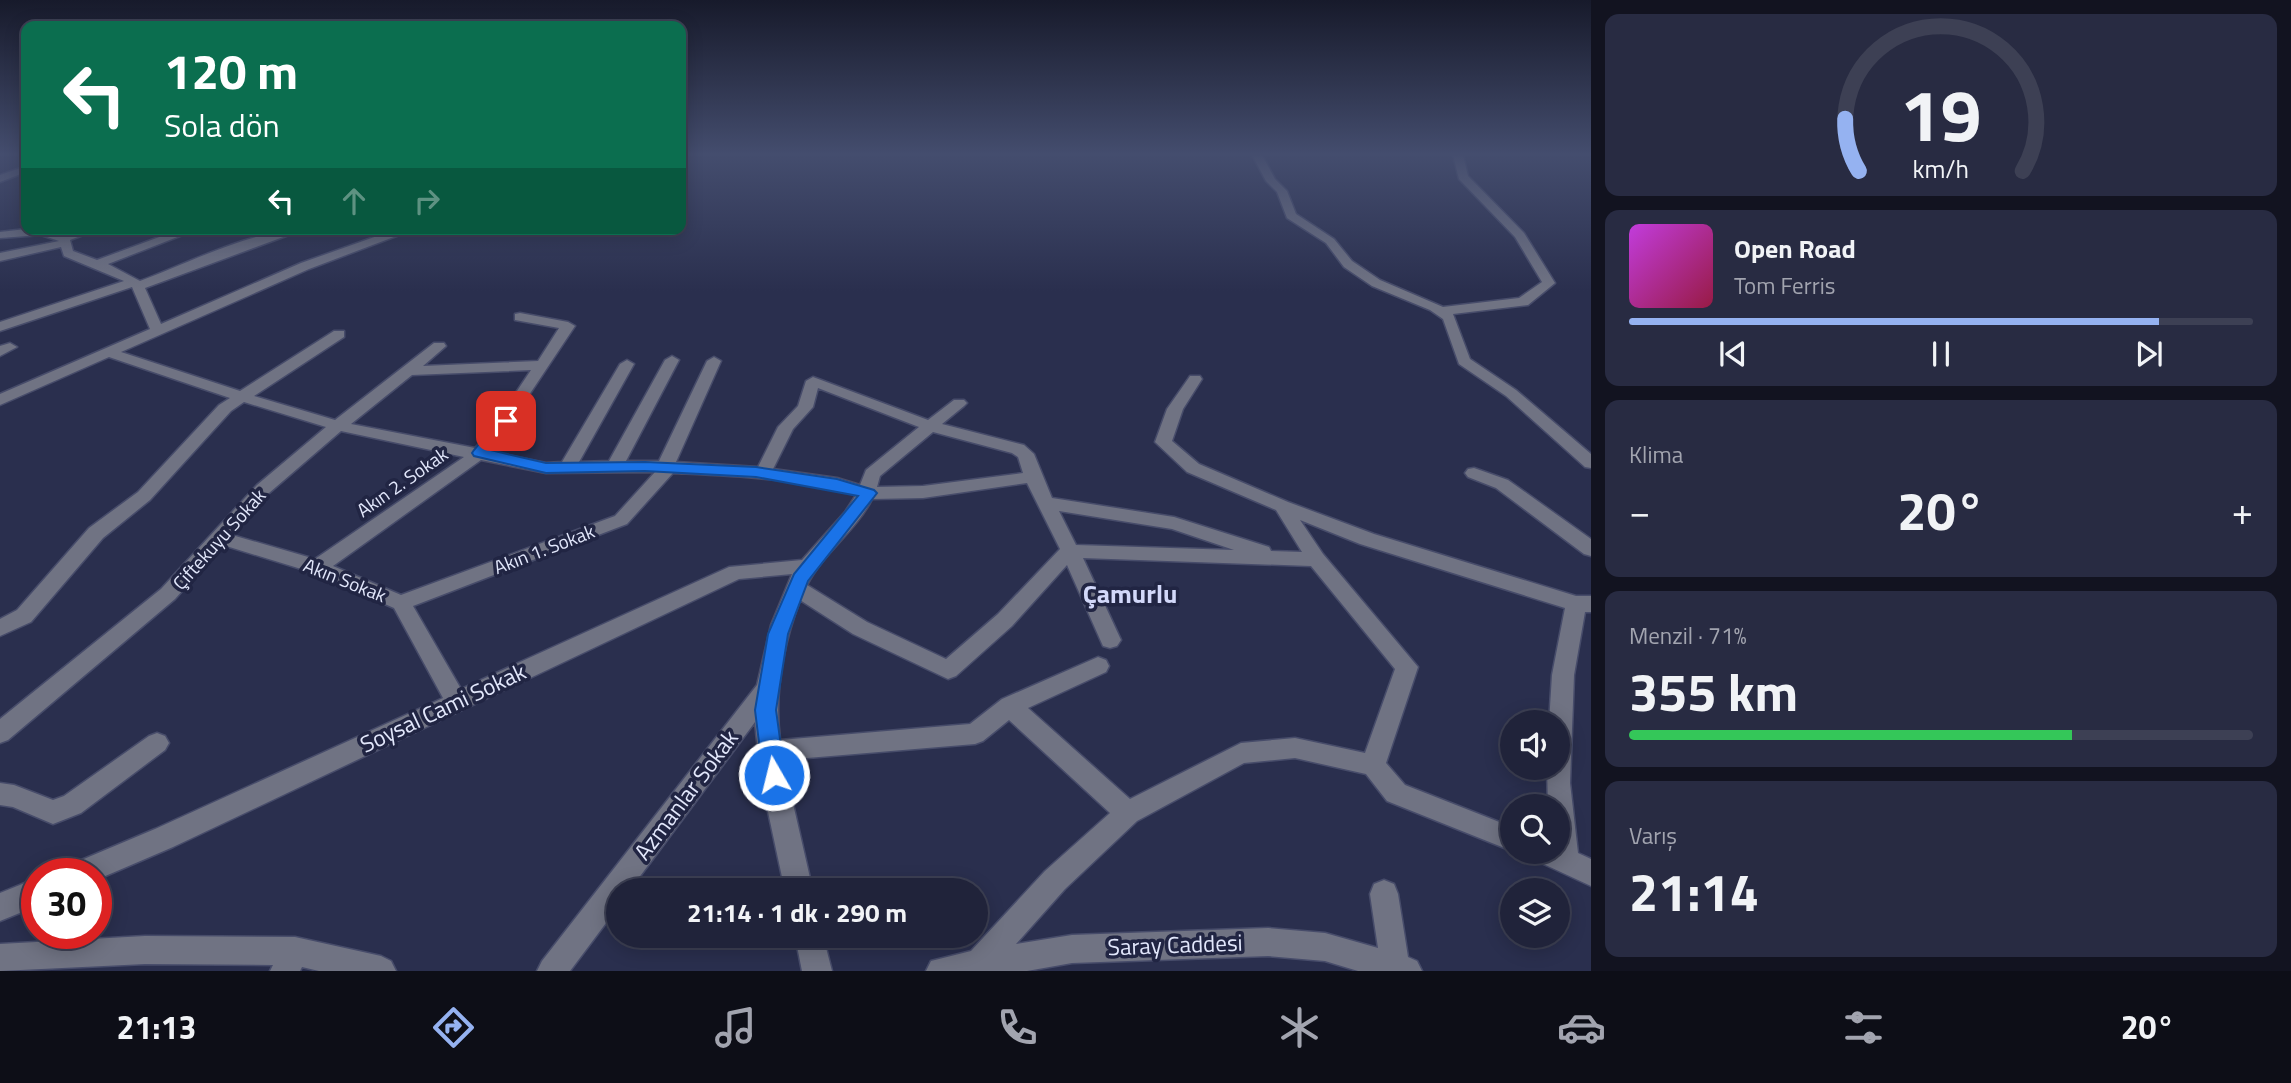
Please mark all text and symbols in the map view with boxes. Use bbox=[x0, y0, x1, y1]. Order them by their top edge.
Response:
text: 120 m bbox=[164, 33, 298, 108]
icon: left bbox=[49, 49, 140, 140]
text: 19 bbox=[1900, 59, 1982, 169]
text: Sola dön bbox=[164, 101, 280, 149]
text: km/h bbox=[1913, 150, 1969, 188]
icon: left bbox=[262, 182, 300, 220]
icon: ahead bbox=[335, 182, 373, 220]
icon: right bbox=[408, 182, 446, 220]
text: Open Road bbox=[1734, 229, 1856, 268]
text: Tom Ferris bbox=[1734, 268, 1835, 303]
icon: previous bbox=[1714, 335, 1752, 373]
icon: pause bbox=[1922, 335, 1960, 373]
icon: next bbox=[2130, 335, 2168, 373]
pin bbox=[476, 391, 536, 451]
icon: arrive bbox=[487, 402, 525, 440]
text: Klima bbox=[1629, 437, 1683, 472]
street label: Akın 2. Sokak bbox=[350, 439, 453, 524]
text: 20° bbox=[1897, 471, 1985, 550]
street label: Çiftekuyu Sokak bbox=[165, 482, 272, 596]
text: − bbox=[1629, 482, 1650, 540]
text: + bbox=[2232, 482, 2253, 540]
street label: Akın 1. Sokak bbox=[489, 516, 598, 581]
street label: Akın Sokak bbox=[299, 550, 391, 609]
district label: Çamurlu bbox=[1083, 574, 1177, 613]
text: Menzil · 71% bbox=[1629, 618, 1747, 653]
text: 355 km bbox=[1629, 652, 1798, 731]
street label: Soysal Cami Sokak bbox=[354, 654, 531, 761]
map controls bbox=[1500, 710, 1570, 948]
button: sound bbox=[1500, 710, 1570, 780]
street label: Azmanlar Sokak bbox=[625, 722, 746, 867]
position arrow bbox=[737, 738, 811, 812]
button: search bbox=[1500, 794, 1570, 864]
text: Varış bbox=[1629, 818, 1677, 853]
text: 21:14 bbox=[1629, 852, 1759, 931]
speed limit sign: 30 bbox=[21, 858, 112, 949]
button: layers bbox=[1500, 878, 1570, 948]
text: 21:14 · 1 dk · 290 m bbox=[687, 893, 907, 932]
street label: Saray Caddesi bbox=[1107, 925, 1243, 964]
text: 21:13 bbox=[116, 1003, 196, 1051]
icon: directions bbox=[429, 1003, 478, 1052]
icon: music bbox=[711, 1003, 760, 1052]
icon: phone bbox=[993, 1003, 1042, 1052]
icon: climate bbox=[1275, 1003, 1324, 1052]
icon: car bbox=[1557, 1003, 1606, 1052]
icon: filters bbox=[1839, 1003, 1888, 1052]
text: 20° bbox=[2121, 1003, 2174, 1051]

